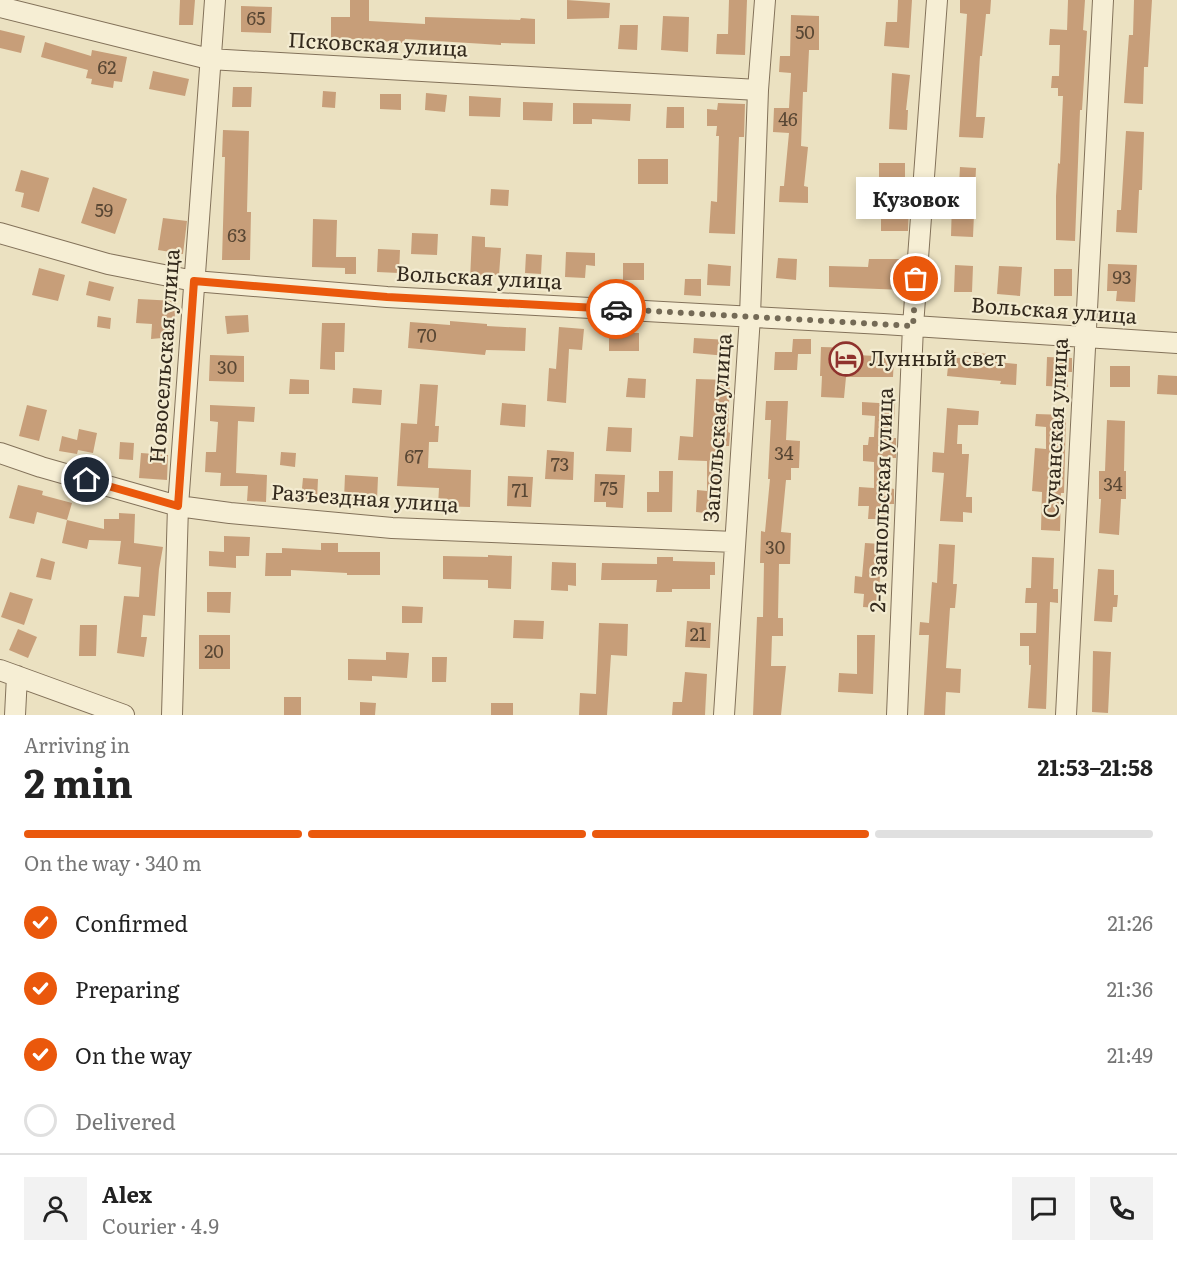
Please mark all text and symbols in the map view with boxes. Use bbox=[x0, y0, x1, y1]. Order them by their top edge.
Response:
house number: 65 bbox=[247, 4, 265, 31]
house number: 50 bbox=[795, 18, 815, 45]
street label: Псковская улица bbox=[287, 22, 470, 63]
house number: 62 bbox=[98, 53, 116, 80]
house number: 46 bbox=[778, 105, 798, 132]
callout: Кузовок bbox=[856, 177, 976, 219]
text: Кузовок bbox=[872, 183, 960, 213]
house number: 59 bbox=[95, 196, 113, 223]
house number: 63 bbox=[227, 221, 247, 248]
street label: Новосельская улица bbox=[140, 247, 186, 464]
pin bbox=[890, 253, 941, 304]
street label: Вольская улица bbox=[395, 256, 564, 295]
icon: bag bbox=[899, 262, 932, 295]
house number: 93 bbox=[1112, 263, 1132, 290]
courier bbox=[586, 279, 646, 339]
street label: Вольская улица bbox=[970, 287, 1139, 330]
icon: car bbox=[600, 293, 633, 326]
house number: 70 bbox=[417, 321, 437, 348]
street label: Запольская улица bbox=[693, 331, 738, 524]
street label: Сучанская улица bbox=[1033, 336, 1074, 519]
hotel icon: Лунный свет bbox=[828, 341, 864, 377]
place label: Лунный свет bbox=[869, 341, 1007, 372]
house number: 30 bbox=[217, 353, 237, 380]
street label: 2-я Запольская улица bbox=[860, 386, 899, 613]
house number: 34 bbox=[774, 439, 794, 466]
house number: 67 bbox=[405, 442, 423, 469]
house number: 73 bbox=[551, 450, 569, 477]
pin bbox=[61, 454, 112, 505]
icon: home bbox=[70, 463, 103, 496]
house number: 34 bbox=[1103, 470, 1123, 497]
street label: Разъездная улица bbox=[270, 474, 461, 519]
house number: 75 bbox=[600, 474, 618, 501]
house number: 71 bbox=[512, 476, 528, 503]
house number: 30 bbox=[765, 533, 785, 560]
house number: 21 bbox=[690, 620, 706, 647]
house number: 20 bbox=[204, 637, 224, 664]
text: Arriving in bbox=[24, 729, 130, 759]
text: 21:53–21:58 bbox=[1038, 750, 1153, 783]
text: 2 min bbox=[24, 752, 133, 810]
text: On the way · 340 m bbox=[24, 847, 202, 877]
icon: check bbox=[24, 906, 57, 939]
text: Confirmed bbox=[75, 906, 188, 939]
text: 21:26 bbox=[1107, 907, 1153, 937]
icon: check bbox=[24, 972, 57, 1005]
text: Preparing bbox=[75, 972, 179, 1005]
text: 21:36 bbox=[1107, 973, 1153, 1003]
icon: check bbox=[24, 1038, 57, 1071]
text: On the way bbox=[75, 1038, 192, 1071]
text: 21:49 bbox=[1107, 1039, 1153, 1069]
text: Delivered bbox=[75, 1104, 176, 1137]
button: person bbox=[24, 1177, 87, 1240]
text: Alex bbox=[102, 1177, 152, 1210]
button: chat bbox=[1012, 1177, 1075, 1240]
button: phone bbox=[1090, 1177, 1153, 1240]
text: Courier · 4.9 bbox=[102, 1210, 219, 1240]

